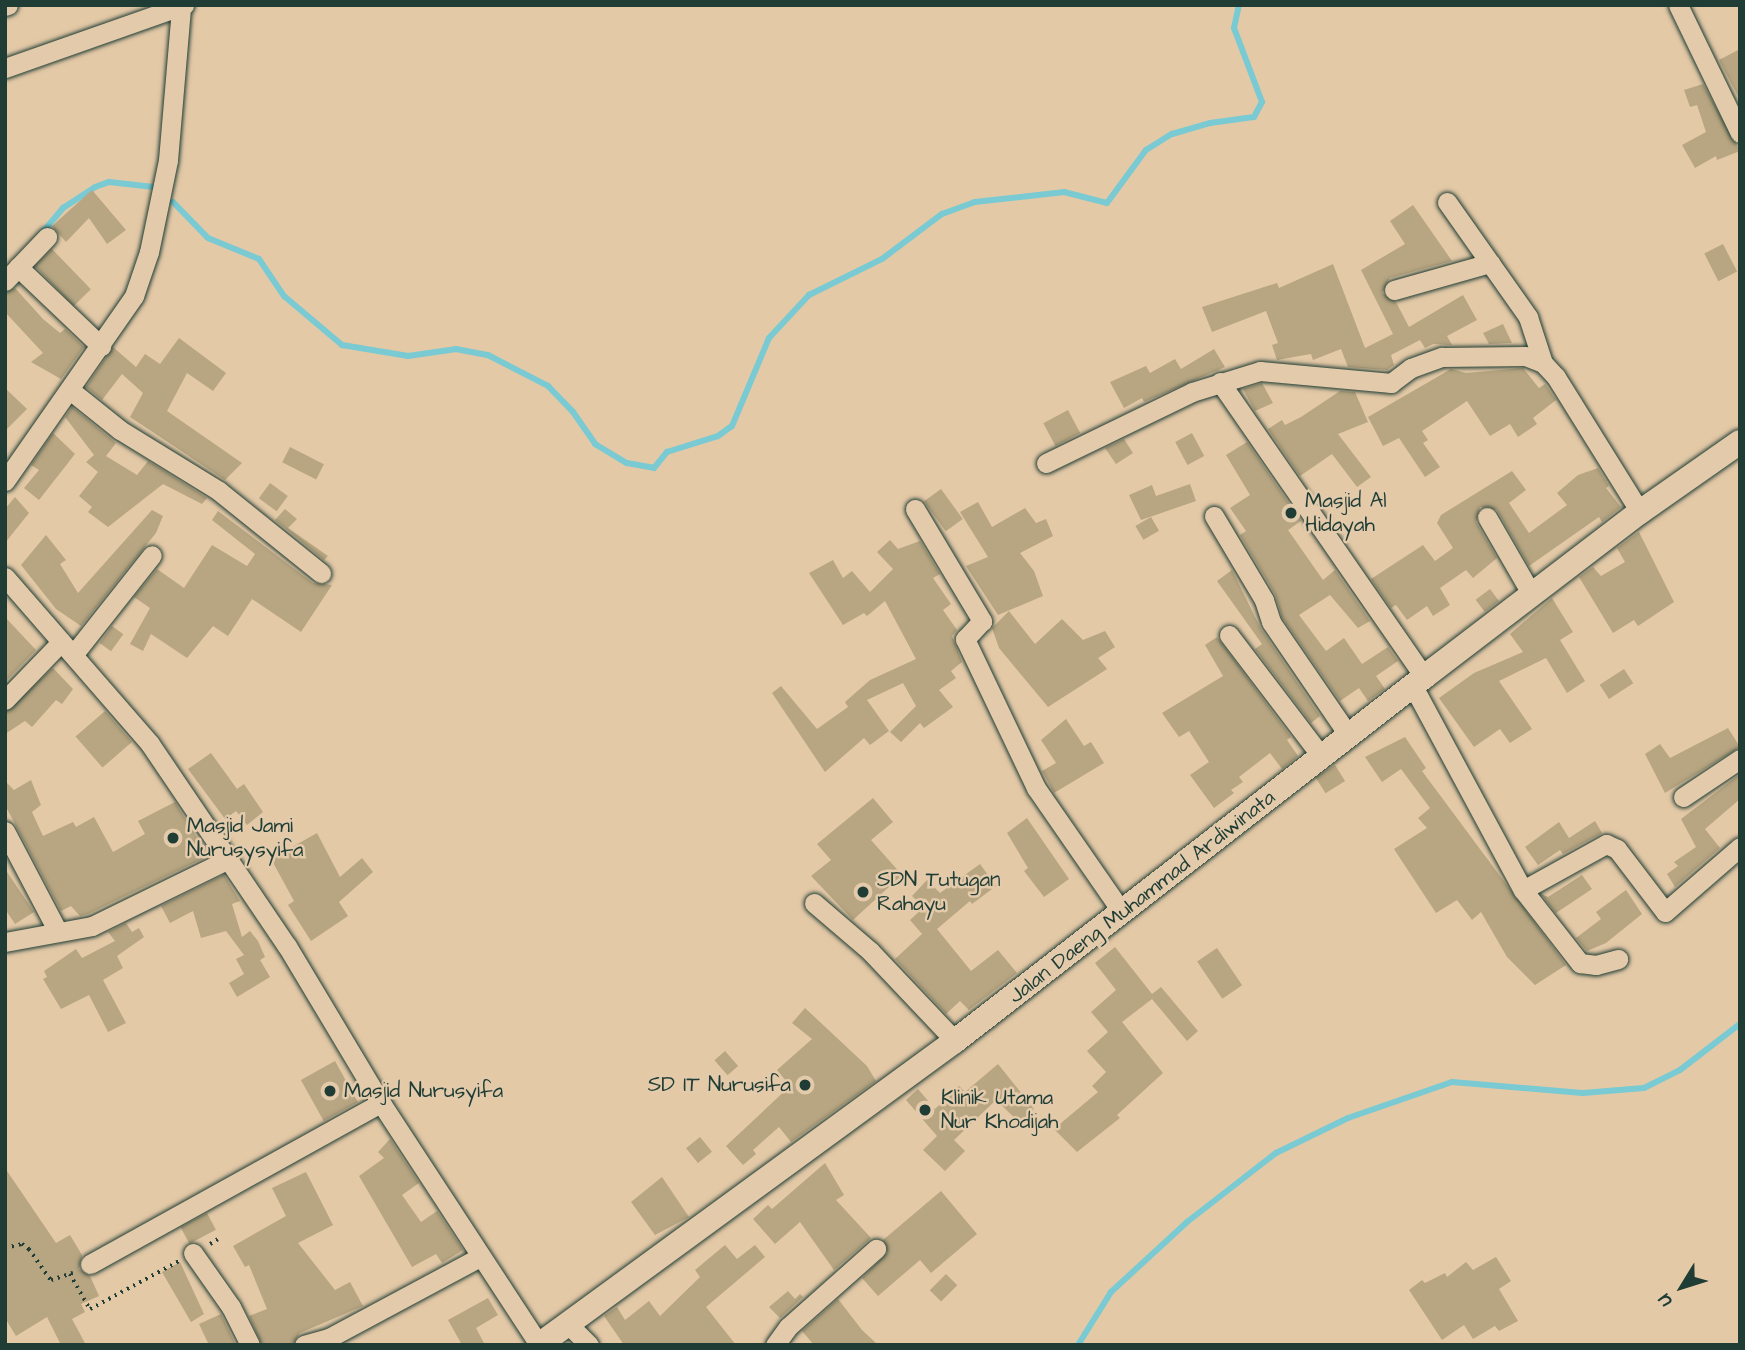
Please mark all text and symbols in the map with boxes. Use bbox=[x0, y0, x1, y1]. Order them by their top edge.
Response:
place label: Masjid Al Hidayah bbox=[1305, 488, 1386, 538]
marker: Masjid Al Hidayah bbox=[1283, 505, 1299, 521]
street label: Jalan Daeng Muhammad Ardiwinata bbox=[1004, 785, 1280, 1009]
place label: Masjid Jami Nurusysyifa bbox=[187, 813, 304, 863]
marker: Masjid Jami Nurusysyifa bbox=[165, 830, 181, 846]
place label: SDN Tutugan Rahayu bbox=[877, 867, 1001, 917]
marker: SDN Tutugan Rahayu bbox=[855, 884, 871, 900]
place label: SD IT Nurusifa bbox=[648, 1072, 791, 1098]
marker: SD IT Nurusifa bbox=[797, 1077, 813, 1093]
place label: Masjid Nurusyifa bbox=[344, 1078, 503, 1104]
marker: Masjid Nurusyifa bbox=[322, 1083, 338, 1099]
place label: Klinik Utama Nur Khodijah bbox=[941, 1085, 1059, 1135]
marker: Klinik Utama Nur Khodijah bbox=[915, 1100, 935, 1120]
north arrow bbox=[1647, 1252, 1717, 1322]
text: U bbox=[1651, 1288, 1679, 1313]

